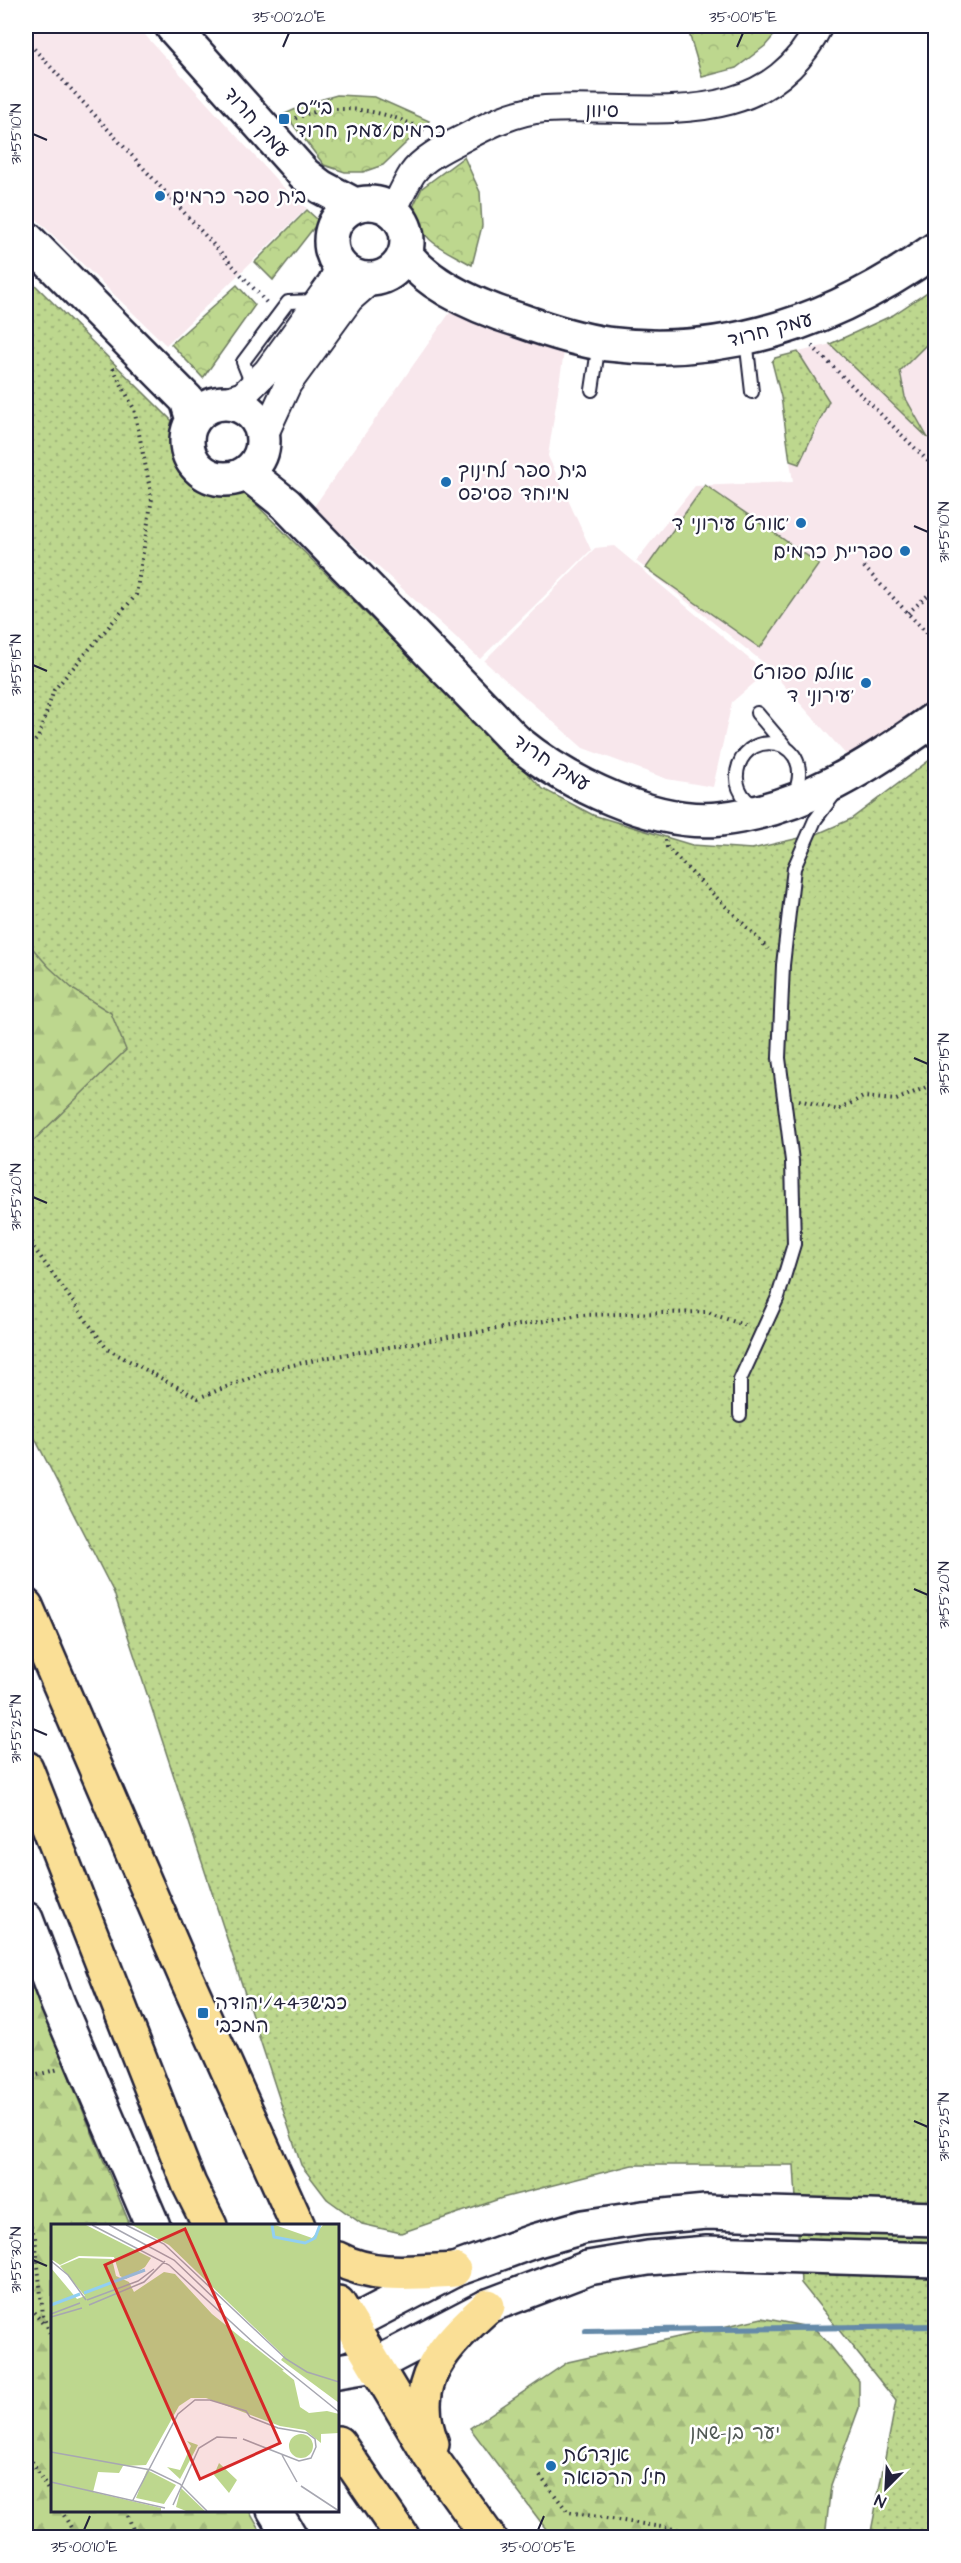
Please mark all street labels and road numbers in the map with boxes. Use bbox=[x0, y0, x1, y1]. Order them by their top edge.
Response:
street label: עמק חרוד bbox=[217, 81, 296, 164]
street label: סיוון bbox=[585, 97, 619, 125]
street label: עמק חרוד bbox=[725, 305, 816, 355]
street label: עמק חרוד bbox=[507, 727, 596, 798]

